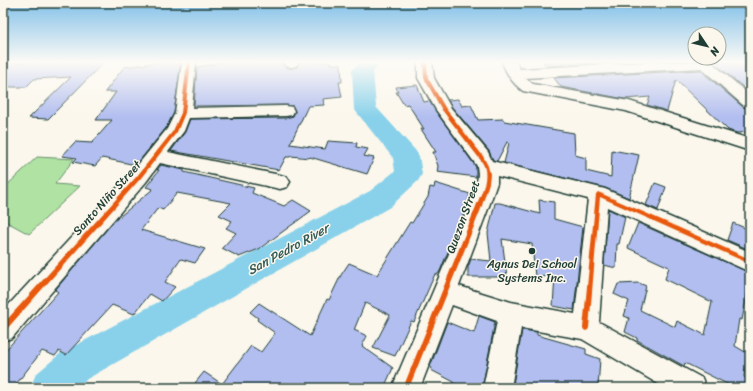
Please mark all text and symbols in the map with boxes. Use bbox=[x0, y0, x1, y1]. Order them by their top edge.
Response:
north arrow bbox=[687, 26, 727, 66]
text: N bbox=[705, 42, 725, 60]
street label: Santo Niño Street bbox=[67, 154, 148, 241]
street label: Quezon Street bbox=[440, 177, 486, 257]
water label: San Pedro River bbox=[243, 216, 336, 281]
marker: Agnus Dei School Systems Inc. bbox=[527, 246, 537, 256]
place label: Agnus Dei School Systems Inc. bbox=[486, 253, 578, 289]

